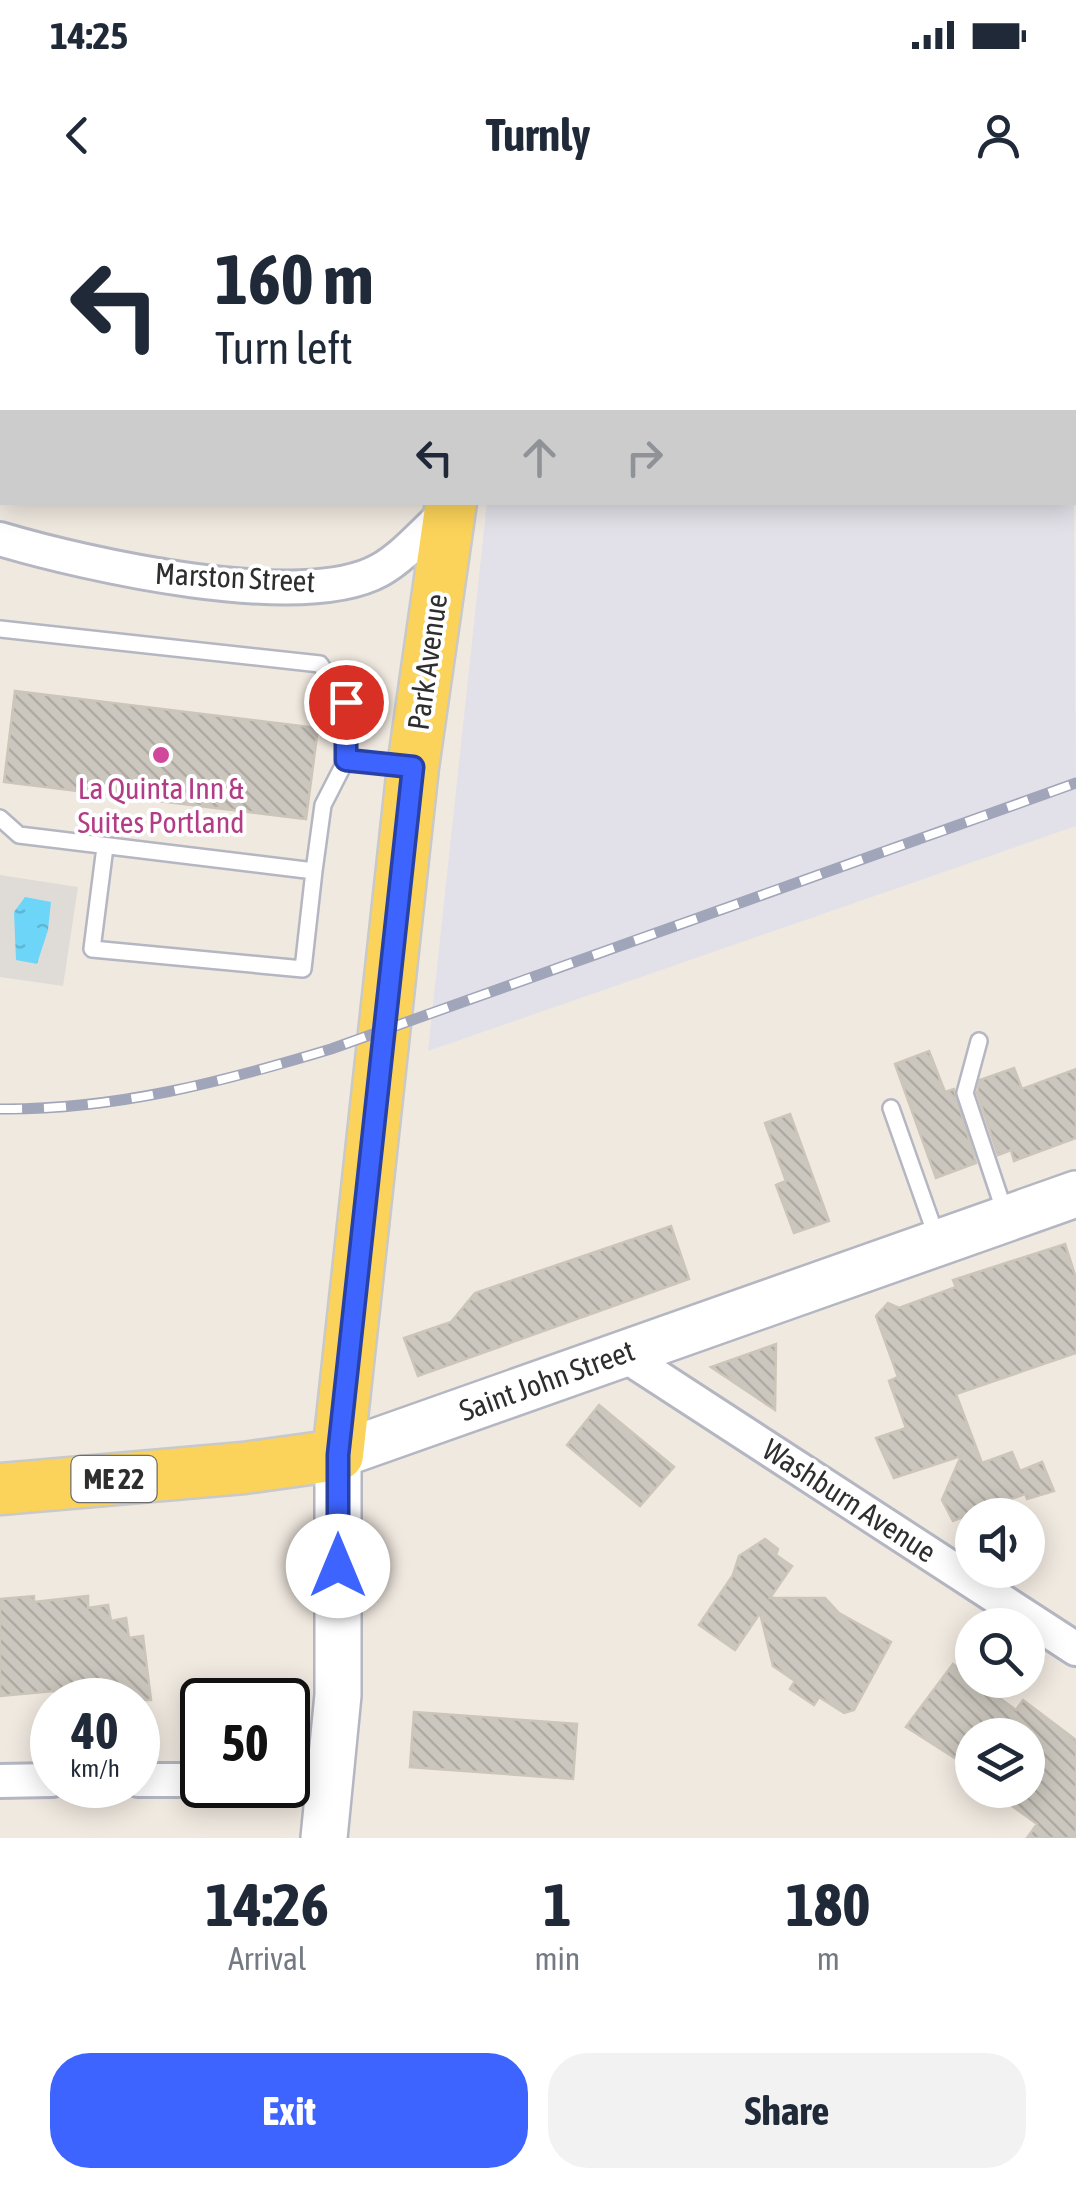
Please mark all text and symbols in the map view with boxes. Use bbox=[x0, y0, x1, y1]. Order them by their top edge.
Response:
text: 14:25 bbox=[50, 14, 128, 57]
icon: back bbox=[50, 108, 105, 163]
icon: person bbox=[971, 108, 1026, 163]
text: Turnly bbox=[486, 109, 590, 161]
text: 160 m bbox=[215, 239, 374, 319]
icon: left bbox=[50, 240, 180, 370]
text: Turn left bbox=[215, 322, 353, 374]
icon: left bbox=[407, 430, 462, 485]
icon: ahead bbox=[512, 430, 567, 485]
icon: right bbox=[617, 430, 672, 485]
street label: Marston Street bbox=[154, 556, 316, 598]
street label: Park Avenue bbox=[401, 592, 453, 732]
pin bbox=[304, 660, 389, 745]
icon: arrive bbox=[319, 675, 374, 730]
marker: La Quinta Inn & Suites Portland bbox=[150, 744, 172, 766]
place label: La Quinta Inn & Suites Portland bbox=[77, 771, 245, 839]
street label: Saint John Street bbox=[455, 1333, 639, 1427]
street label: Washburn Avenue bbox=[757, 1432, 942, 1569]
road number: ME 22 bbox=[72, 1456, 156, 1502]
map controls bbox=[955, 1498, 1045, 1808]
button: sound bbox=[955, 1498, 1045, 1588]
position arrow bbox=[286, 1514, 390, 1618]
button: search bbox=[955, 1608, 1045, 1698]
speed limit sign: 50 bbox=[180, 1678, 310, 1808]
text: 40 bbox=[71, 1702, 118, 1760]
button: layers bbox=[955, 1718, 1045, 1808]
text: km/h bbox=[70, 1754, 120, 1782]
text: 14:26 bbox=[205, 1870, 329, 1939]
text: 1 bbox=[543, 1870, 572, 1939]
text: 180 bbox=[786, 1870, 870, 1939]
text: Arrival bbox=[228, 1940, 306, 1977]
text: min bbox=[534, 1940, 580, 1977]
text: m bbox=[817, 1940, 840, 1977]
button: Exit bbox=[50, 2053, 528, 2168]
button: Share bbox=[548, 2053, 1026, 2168]

